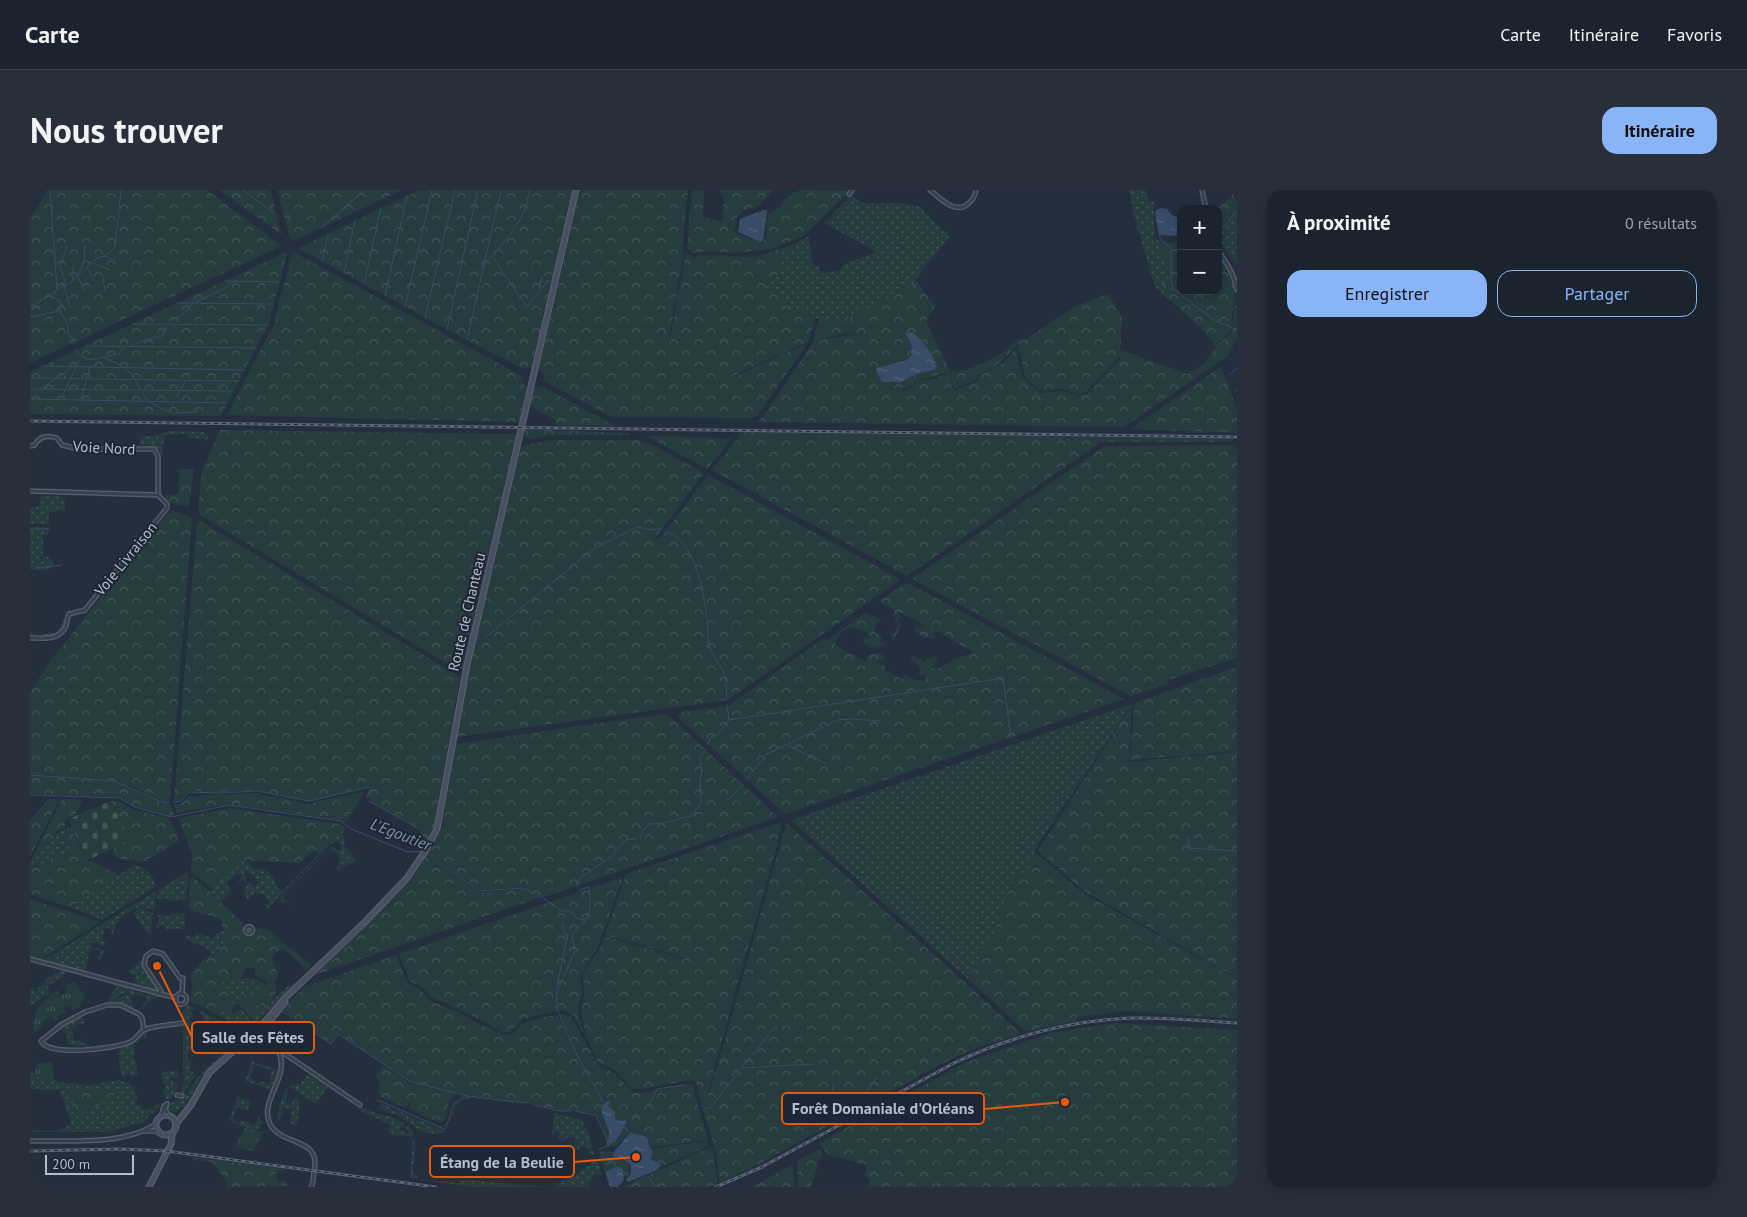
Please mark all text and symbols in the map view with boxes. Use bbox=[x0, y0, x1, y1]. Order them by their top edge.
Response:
text: Carte bbox=[25, 19, 80, 50]
text: Carte bbox=[1500, 23, 1541, 46]
text: Itinéraire bbox=[1569, 23, 1639, 46]
text: Favoris bbox=[1667, 23, 1722, 46]
text: Nous trouver bbox=[30, 107, 223, 153]
button: Itinéraire bbox=[1602, 107, 1717, 154]
map controls bbox=[1177, 205, 1222, 295]
button: + bbox=[1177, 205, 1222, 250]
text: À proximité bbox=[1287, 209, 1391, 236]
text: 0 résultats bbox=[1625, 213, 1697, 233]
button: − bbox=[1177, 250, 1222, 295]
button: Enregistrer bbox=[1287, 270, 1487, 317]
button: Partager bbox=[1497, 270, 1697, 317]
street label: Voie Nord bbox=[71, 436, 136, 459]
street label: Voie Livraison bbox=[89, 518, 161, 600]
street label: Route de Chanteau bbox=[444, 551, 489, 673]
water label: L'Egoutier bbox=[368, 813, 436, 855]
callout: Salle des Fêtes bbox=[192, 1022, 314, 1053]
text: Salle des Fêtes bbox=[202, 1027, 304, 1047]
callout: Forêt Domaniale d'Orléans bbox=[782, 1093, 984, 1124]
text: Forêt Domaniale d'Orléans bbox=[792, 1098, 974, 1118]
callout: Étang de la Beulie bbox=[430, 1146, 574, 1177]
scale bar bbox=[45, 1152, 134, 1175]
text: Étang de la Beulie bbox=[440, 1152, 564, 1172]
text: 200 m bbox=[52, 1155, 90, 1173]

